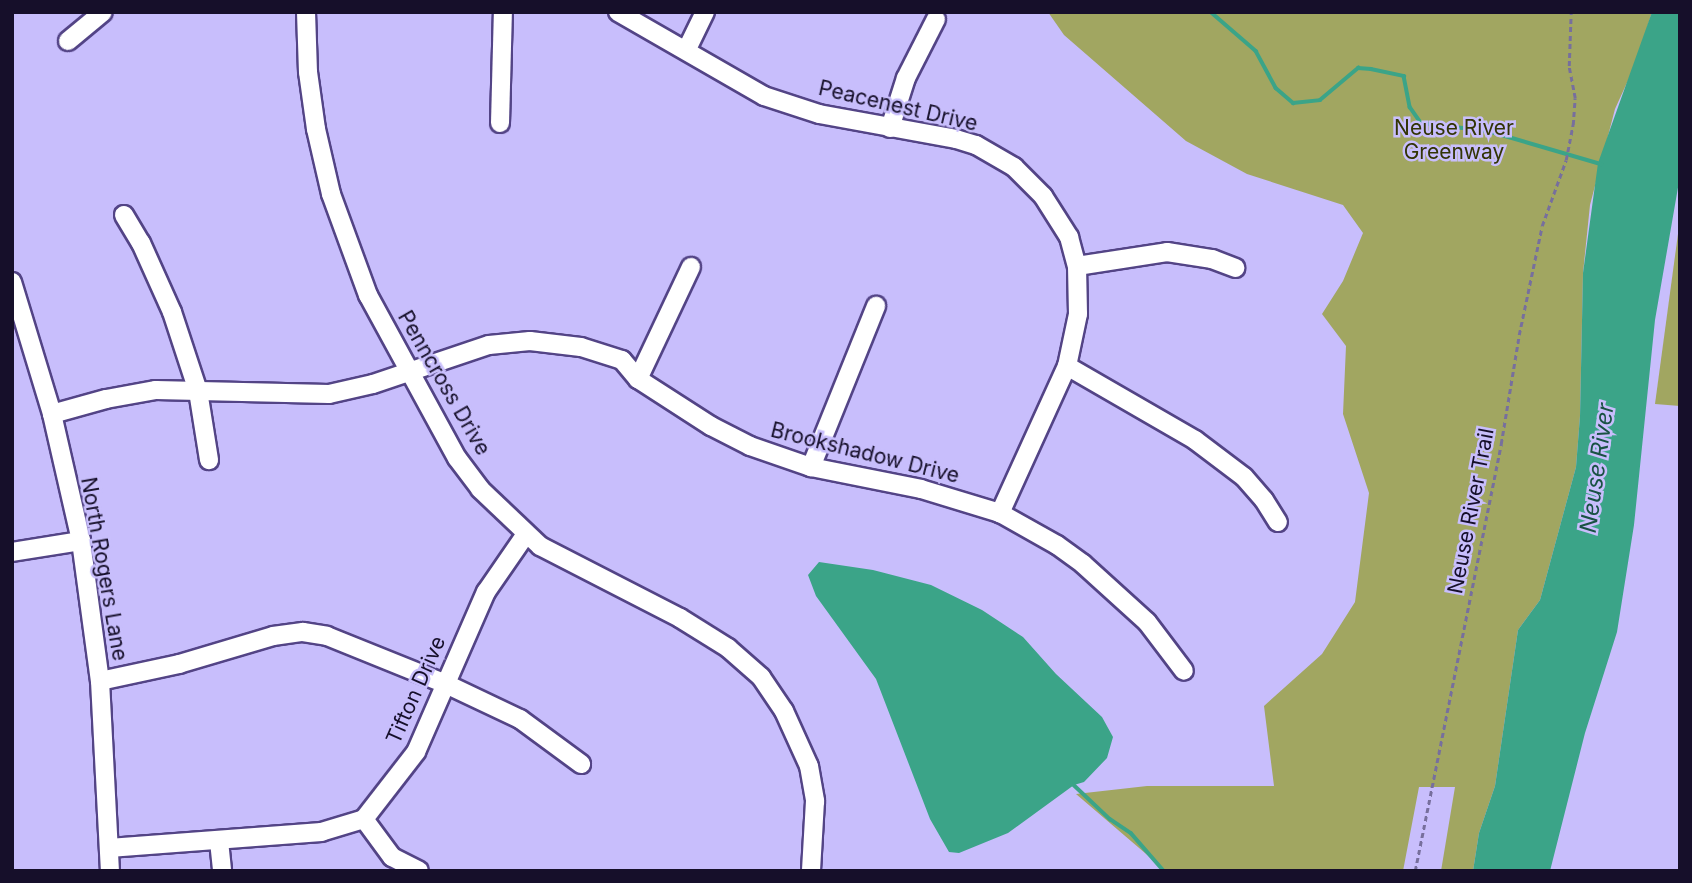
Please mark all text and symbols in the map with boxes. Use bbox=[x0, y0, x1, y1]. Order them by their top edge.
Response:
street label: Peacenest Drive bbox=[816, 75, 980, 137]
park label: Neuse River Greenway bbox=[1394, 115, 1514, 165]
street label: Penncross Drive bbox=[392, 306, 496, 460]
water label: Neuse River bbox=[1574, 401, 1620, 535]
street label: Brookshadow Drive bbox=[768, 417, 962, 489]
street label: Neuse River Trail bbox=[1443, 426, 1499, 596]
street label: North Rogers Lane bbox=[75, 475, 133, 663]
street label: Tifton Drive bbox=[381, 632, 451, 748]

